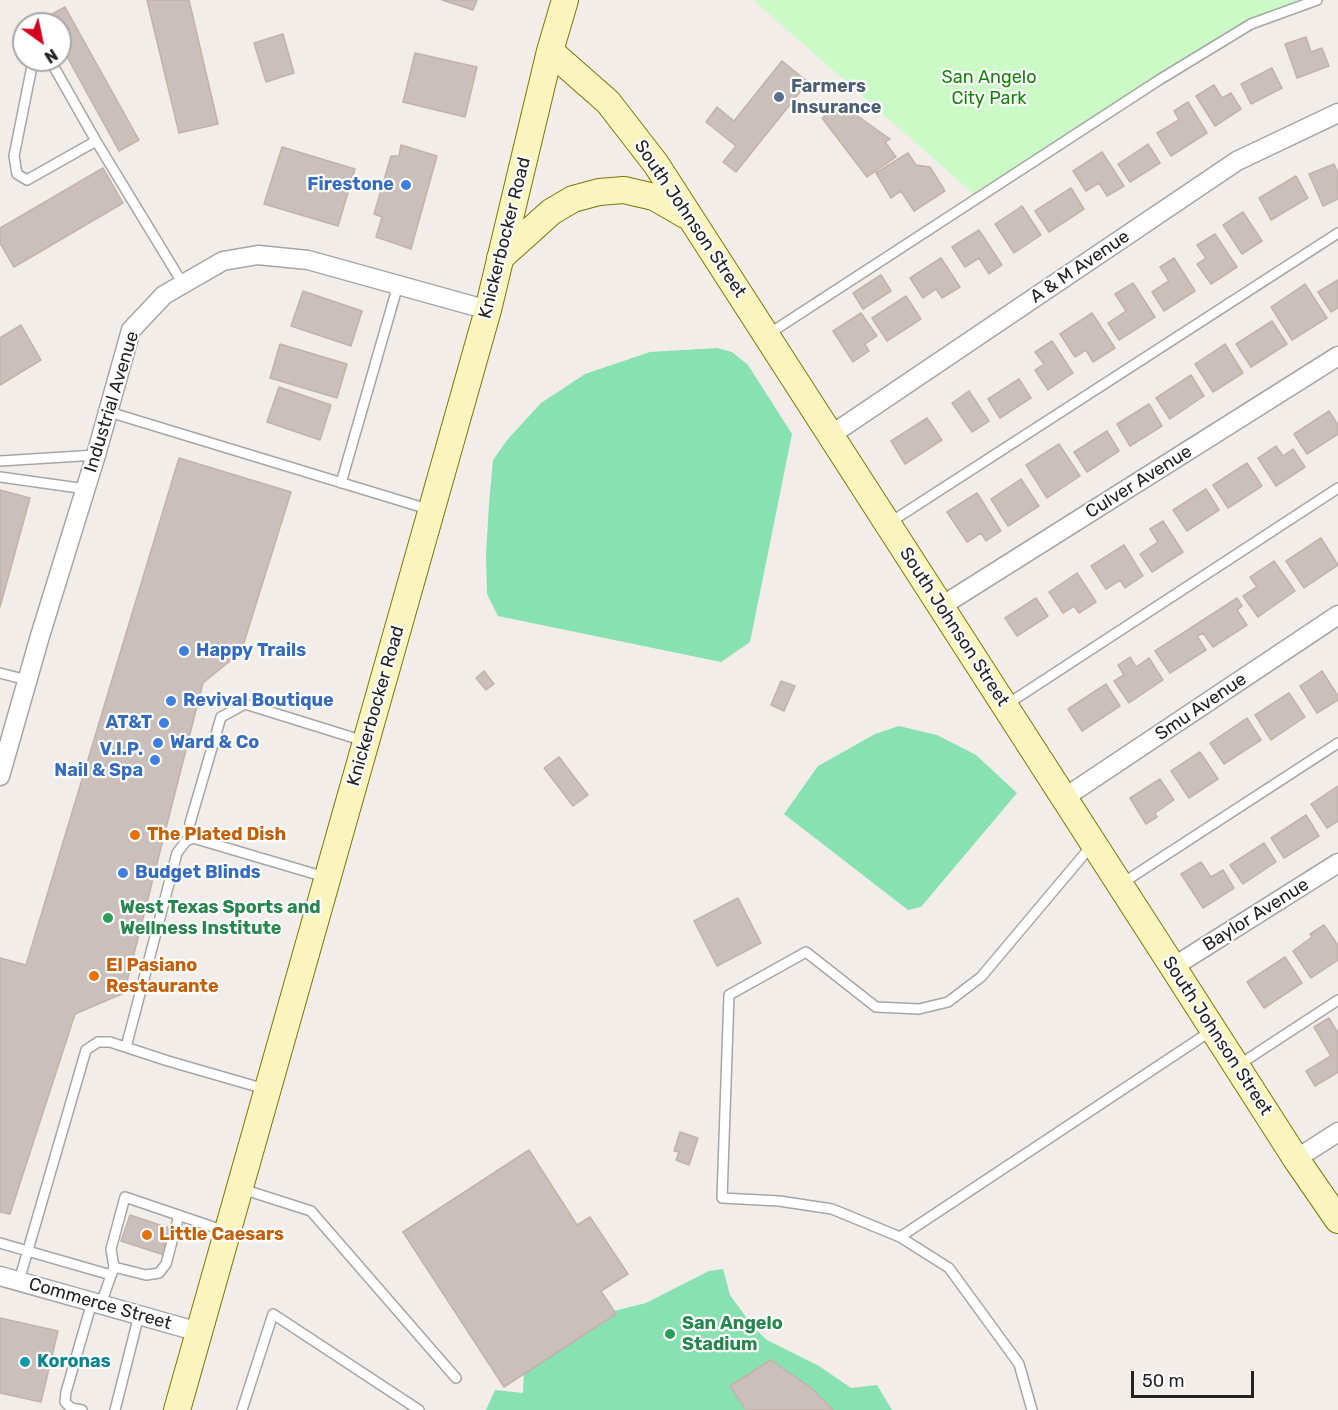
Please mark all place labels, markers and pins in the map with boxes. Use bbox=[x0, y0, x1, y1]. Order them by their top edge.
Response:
place label: Farmers Insurance bbox=[791, 76, 881, 118]
marker: Farmers Insurance bbox=[772, 90, 786, 104]
place label: Firestone bbox=[307, 174, 394, 196]
marker: Firestone bbox=[399, 178, 413, 192]
place label: Happy Trails bbox=[196, 640, 306, 662]
marker: Happy Trails bbox=[177, 644, 191, 658]
place label: Revival Boutique bbox=[183, 690, 334, 712]
marker: Revival Boutique bbox=[164, 694, 178, 708]
place label: AT&T bbox=[106, 712, 152, 734]
marker: AT&T bbox=[157, 716, 171, 730]
place label: Ward & Co bbox=[170, 732, 259, 754]
marker: Ward & Co bbox=[151, 736, 165, 750]
place label: V.I.P. Nail & Spa bbox=[54, 739, 143, 782]
marker: V.I.P. Nail & Spa bbox=[148, 753, 162, 767]
place label: The Plated Dish bbox=[147, 824, 286, 846]
marker: The Plated Dish bbox=[128, 828, 142, 842]
place label: Budget Blinds bbox=[135, 862, 261, 884]
marker: Budget Blinds bbox=[116, 866, 130, 880]
place label: West Texas Sports and Wellness Institute bbox=[120, 897, 321, 940]
marker: West Texas Sports and Wellness Institute bbox=[101, 911, 115, 925]
place label: El Pasiano Restaurante bbox=[106, 955, 219, 998]
marker: El Pasiano Restaurante bbox=[87, 969, 101, 983]
place label: Little Caesars bbox=[159, 1224, 284, 1246]
marker: Little Caesars bbox=[140, 1228, 154, 1242]
place label: San Angelo Stadium bbox=[682, 1313, 783, 1356]
marker: San Angelo Stadium bbox=[663, 1327, 677, 1341]
place label: Koronas bbox=[37, 1351, 111, 1373]
marker: Koronas bbox=[18, 1355, 32, 1369]

